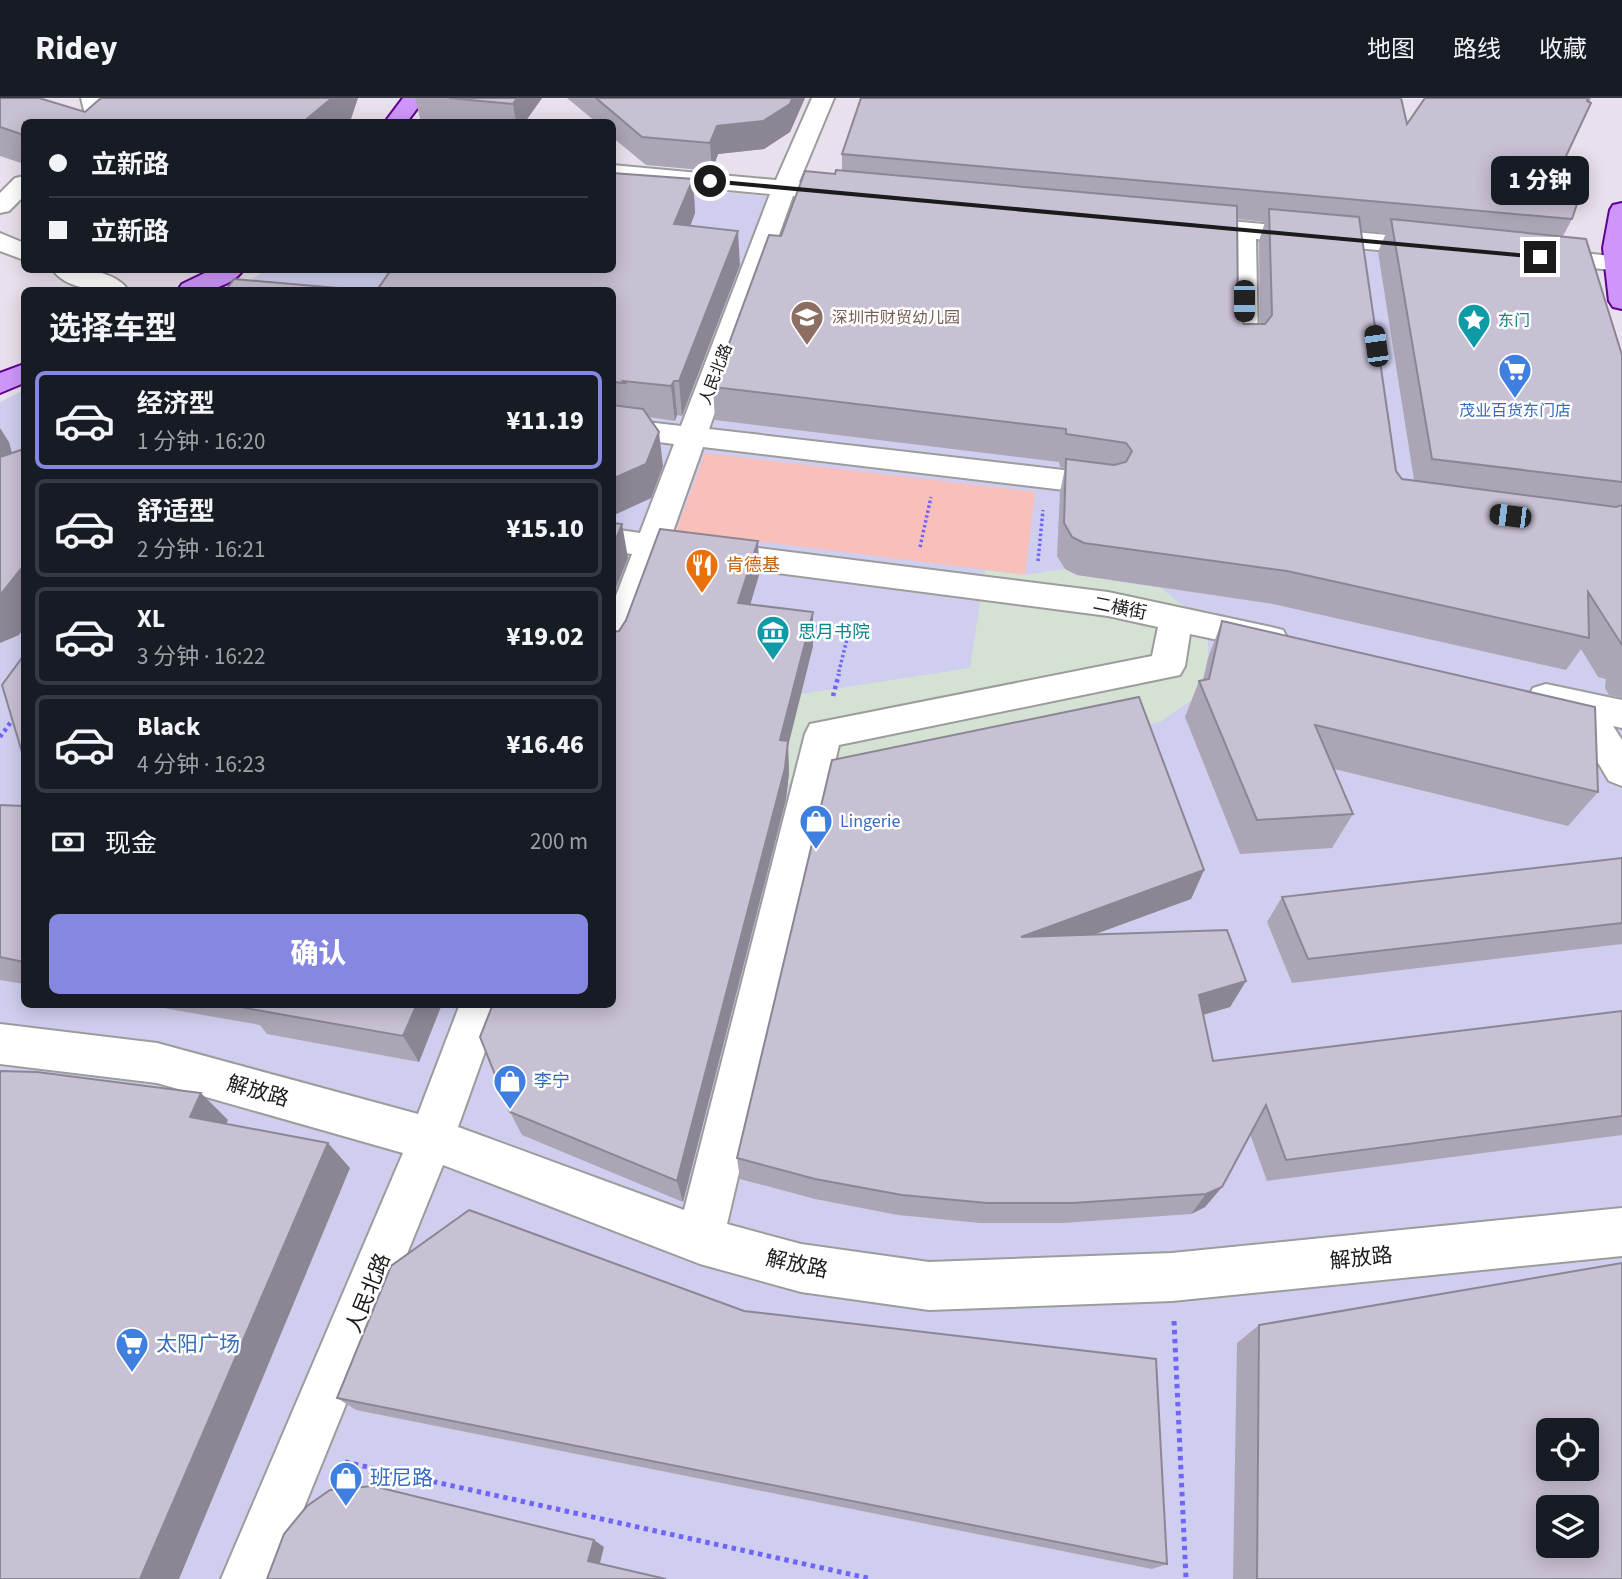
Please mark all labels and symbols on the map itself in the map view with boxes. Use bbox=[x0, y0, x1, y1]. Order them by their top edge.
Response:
callout: 1 分钟 bbox=[1491, 156, 1589, 204]
route start bbox=[694, 165, 726, 197]
route end bbox=[1524, 241, 1556, 273]
car bbox=[1234, 280, 1255, 322]
school or university icon: 深圳市财贸幼儿园 bbox=[788, 298, 826, 347]
place icon: 东门 bbox=[1455, 301, 1493, 350]
place label: 深圳市财贸幼儿园 bbox=[832, 307, 960, 329]
place label: 东门 bbox=[1498, 310, 1530, 332]
car bbox=[1363, 324, 1390, 368]
street label: 人民北路 bbox=[694, 341, 738, 408]
supermarket icon: 茂业百货东门店 bbox=[1496, 351, 1534, 400]
place label: 茂业百货东门店 bbox=[1459, 400, 1571, 422]
car bbox=[1488, 503, 1533, 529]
restaurant icon: 肯德基 bbox=[683, 546, 721, 595]
place label: 肯德基 bbox=[726, 553, 780, 578]
street label: 二横街 bbox=[1091, 591, 1149, 626]
museum icon: 思月书院 bbox=[754, 613, 792, 662]
place label: 思月书院 bbox=[798, 620, 870, 645]
shop icon: Lingerie bbox=[797, 802, 835, 851]
place label: Lingerie bbox=[840, 809, 900, 834]
shop icon: 李宁 bbox=[491, 1062, 529, 1111]
street label: 解放路 bbox=[224, 1068, 292, 1114]
place label: 李宁 bbox=[534, 1069, 570, 1094]
street label: 解放路 bbox=[1328, 1240, 1394, 1276]
street label: 解放路 bbox=[763, 1243, 831, 1285]
street label: 人民北路 bbox=[338, 1248, 398, 1338]
supermarket icon: 太阳广场 bbox=[113, 1325, 151, 1374]
place label: 太阳广场 bbox=[156, 1329, 240, 1359]
shop icon: 班尼路 bbox=[327, 1459, 365, 1508]
place label: 班尼路 bbox=[370, 1463, 433, 1493]

